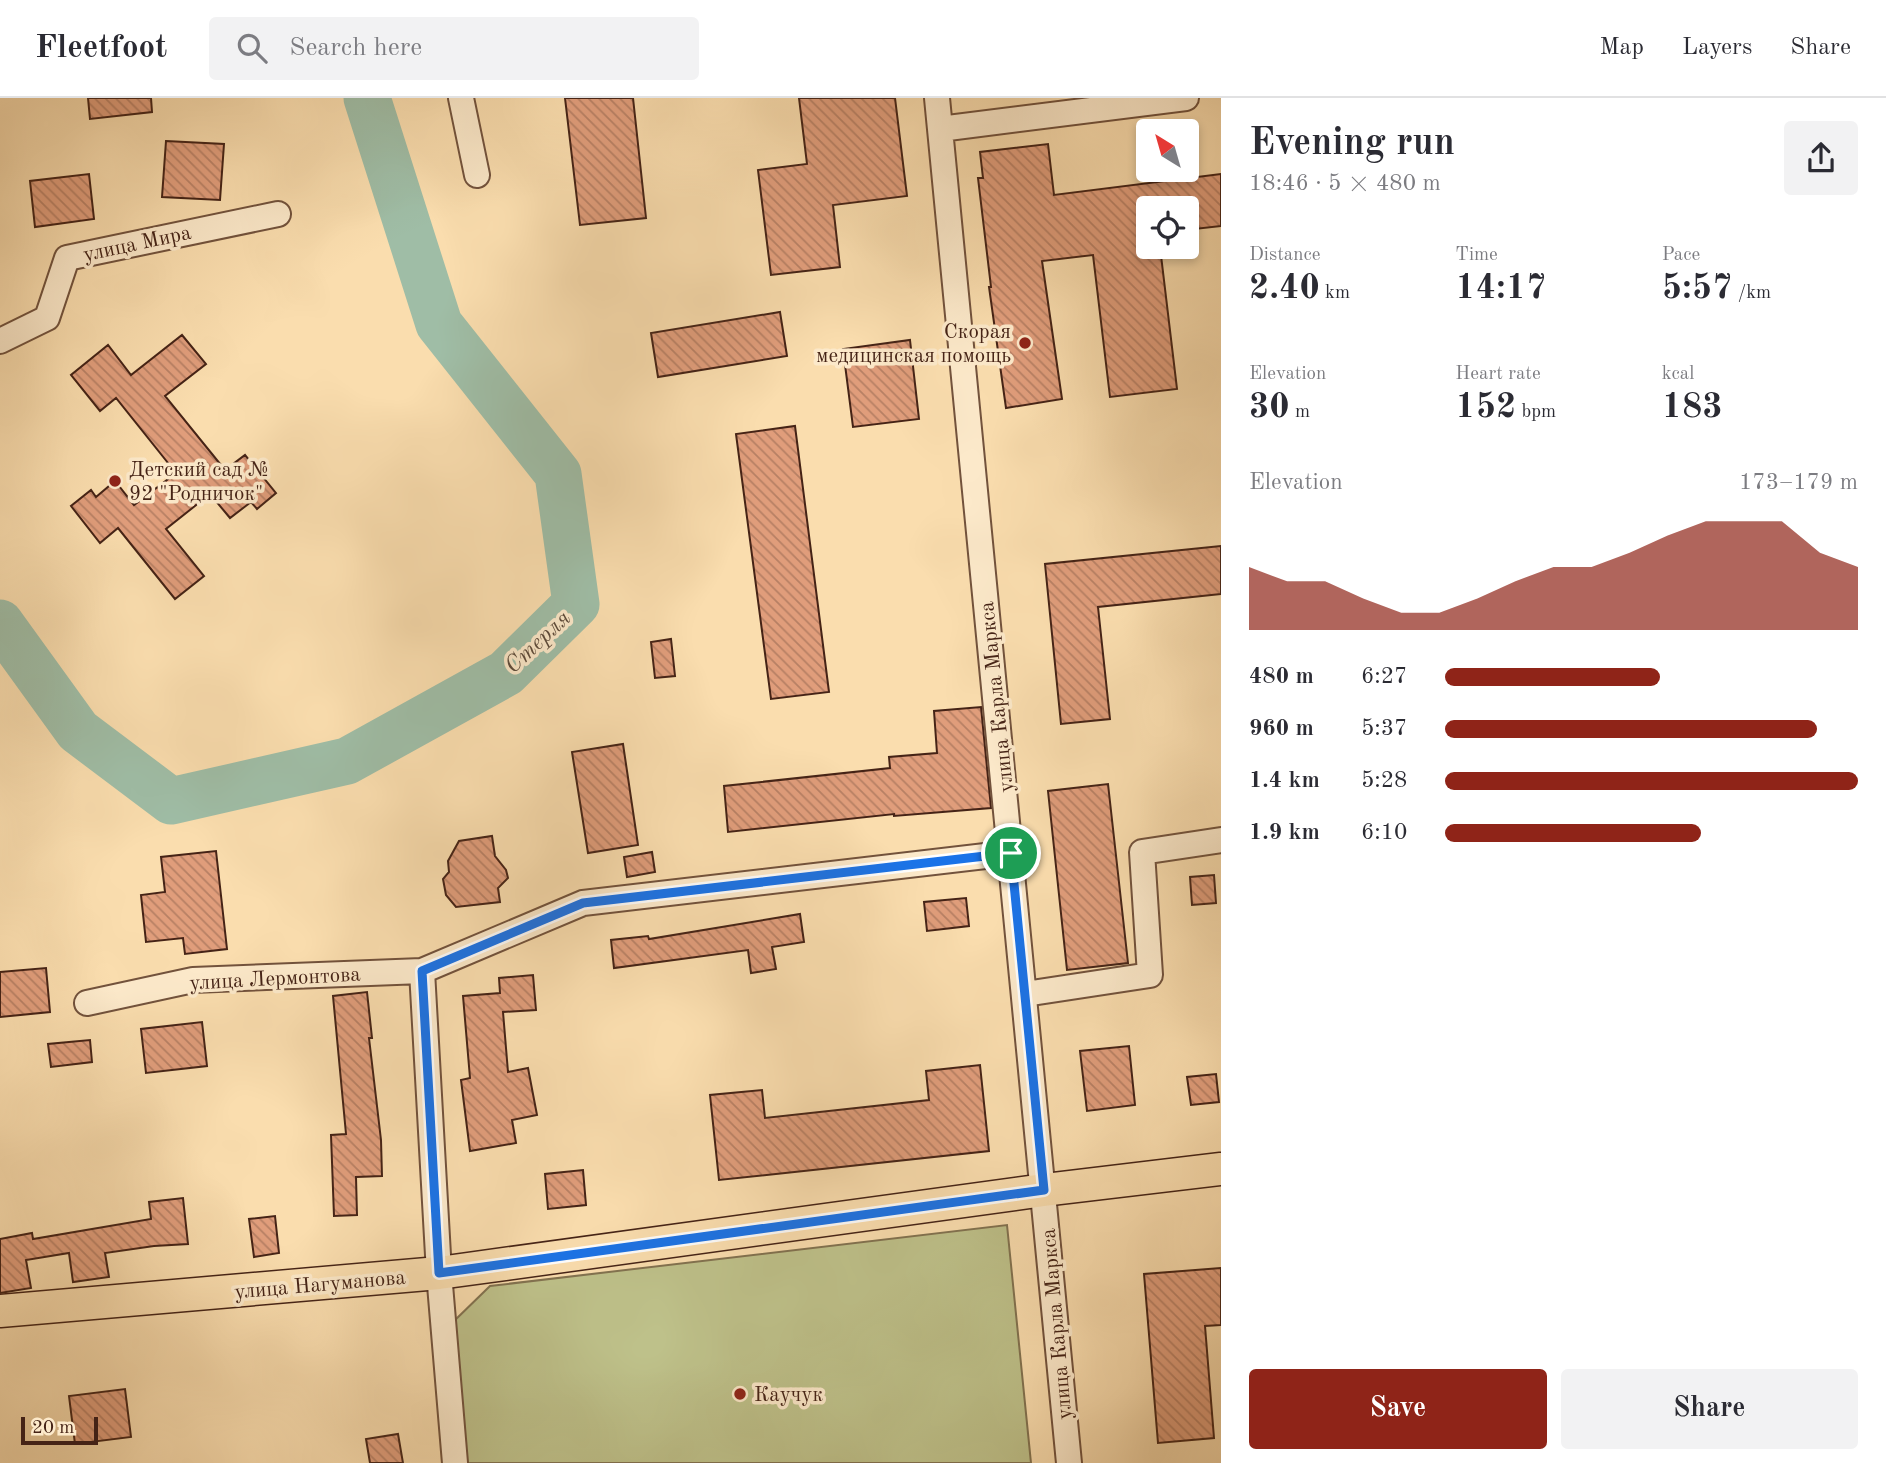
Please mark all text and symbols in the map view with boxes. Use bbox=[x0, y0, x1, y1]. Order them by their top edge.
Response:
search box bbox=[209, 17, 699, 80]
icon: search bbox=[233, 29, 271, 67]
text: Fleetfoot bbox=[35, 32, 167, 65]
text: Search here bbox=[289, 35, 422, 61]
text: Map bbox=[1600, 36, 1644, 60]
text: Layers bbox=[1682, 36, 1752, 60]
text: Share bbox=[1790, 36, 1851, 60]
north arrow bbox=[1136, 119, 1199, 182]
map controls bbox=[1136, 119, 1199, 259]
button: share bbox=[1784, 121, 1858, 195]
text: Evening run bbox=[1249, 125, 1455, 163]
text: 18:46 · 5 × 480 m bbox=[1249, 172, 1441, 195]
button: locate bbox=[1136, 196, 1199, 259]
street label: улица Мира bbox=[81, 223, 193, 266]
text: Distance bbox=[1249, 246, 1321, 265]
text: Time bbox=[1455, 246, 1498, 265]
text: Pace bbox=[1662, 246, 1700, 265]
text: 2.40 bbox=[1249, 271, 1320, 306]
text: 14:17 bbox=[1455, 271, 1546, 306]
text: 5:57 bbox=[1662, 271, 1732, 306]
text: km bbox=[1320, 284, 1350, 303]
text: /km bbox=[1732, 284, 1771, 303]
place label: Скорая медицинская помощь bbox=[816, 322, 1011, 367]
marker: Скорая медицинская помощь bbox=[1017, 335, 1033, 351]
text: Elevation bbox=[1249, 365, 1326, 384]
text: Heart rate bbox=[1455, 365, 1541, 384]
text: kcal bbox=[1662, 365, 1694, 384]
text: 30 bbox=[1249, 390, 1290, 425]
text: 152 bbox=[1455, 390, 1516, 425]
text: 183 bbox=[1662, 390, 1723, 425]
text: m bbox=[1290, 403, 1310, 422]
text: bpm bbox=[1516, 403, 1556, 422]
place label: Детский сад № 92 "Родничок" bbox=[129, 460, 270, 505]
text: Elevation bbox=[1249, 471, 1343, 494]
text: 173–179 m bbox=[1739, 471, 1858, 494]
marker: Детский сад № 92 "Родничок" bbox=[107, 473, 123, 489]
street label: улица Карла Маркса bbox=[977, 600, 1018, 793]
water label: Стерля bbox=[501, 606, 576, 679]
text: 480 m bbox=[1249, 665, 1314, 688]
text: 6:27 bbox=[1361, 665, 1407, 688]
text: 960 m bbox=[1249, 717, 1314, 740]
text: 5:37 bbox=[1361, 717, 1407, 740]
text: 1.4 km bbox=[1249, 769, 1320, 792]
text: 5:28 bbox=[1361, 769, 1407, 792]
text: 1.9 km bbox=[1249, 821, 1320, 844]
text: 6:10 bbox=[1361, 821, 1407, 844]
pin bbox=[981, 823, 1041, 883]
icon: arrive bbox=[992, 834, 1030, 872]
street label: улица Лермонтова bbox=[189, 965, 361, 994]
street label: улица Карла Маркса bbox=[1039, 1227, 1076, 1420]
street label: улица Нагуманова bbox=[234, 1268, 407, 1303]
button: Save bbox=[1249, 1369, 1547, 1449]
button: Share bbox=[1561, 1369, 1858, 1449]
place label: Каучук bbox=[754, 1385, 823, 1406]
marker: Каучук bbox=[732, 1386, 748, 1402]
scale bar bbox=[21, 1414, 98, 1446]
text: 20 m bbox=[32, 1419, 74, 1438]

